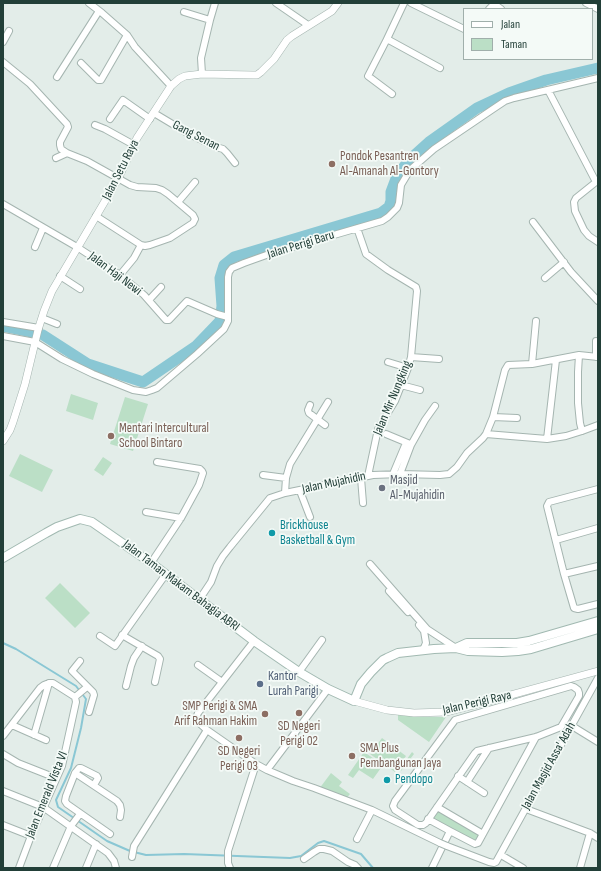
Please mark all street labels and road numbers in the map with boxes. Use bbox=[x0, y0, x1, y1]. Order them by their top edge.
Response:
street label: Gang Senan bbox=[170, 117, 222, 155]
street label: Jalan Setu Raya bbox=[99, 137, 143, 203]
street label: Jalan Perigi Baru bbox=[266, 227, 336, 263]
street label: Jalan Haji Newi bbox=[85, 249, 145, 299]
street label: Jalan Mir Nungking bbox=[370, 358, 416, 438]
street label: Jalan Mujahidin bbox=[301, 469, 367, 497]
street label: Jalan Taman Makam Bahagia ABRI bbox=[119, 537, 243, 635]
street label: Jalan Perigi Raya bbox=[441, 688, 513, 718]
street label: Jalan Masjid Assa' Adah bbox=[519, 720, 579, 812]
street label: Jalan Emerald Vista VI bbox=[22, 749, 72, 841]

